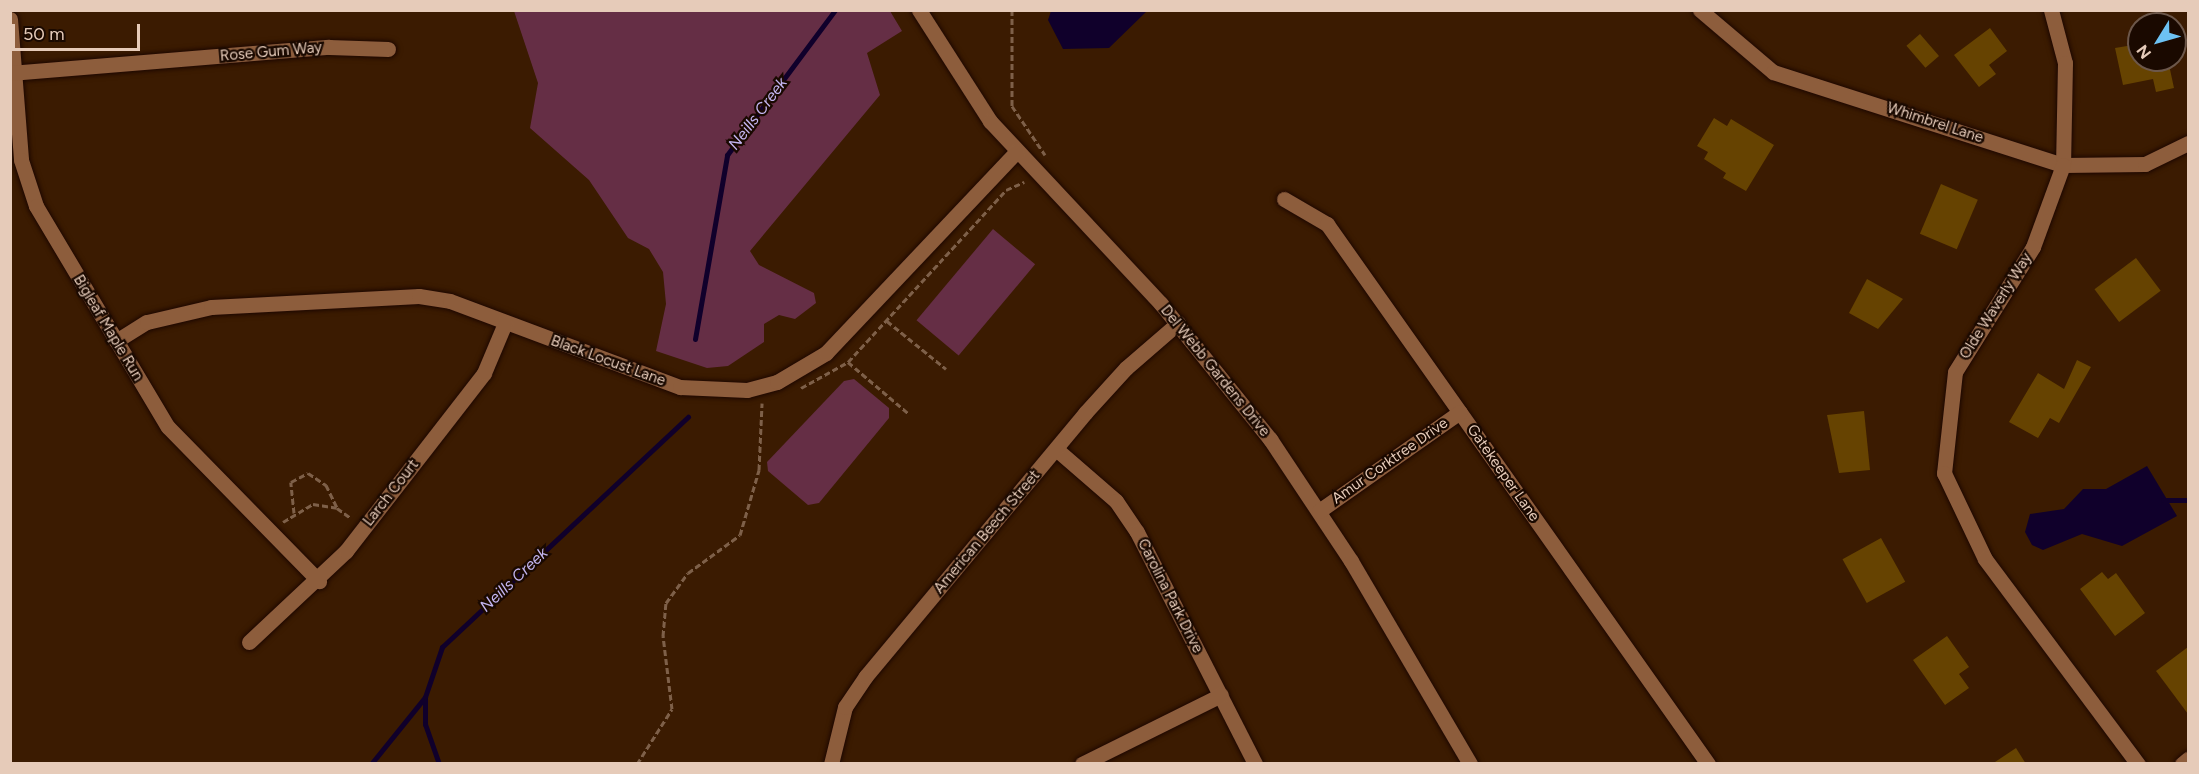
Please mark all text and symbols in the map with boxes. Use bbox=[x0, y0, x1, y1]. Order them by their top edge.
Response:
scale bar bbox=[15, 12, 142, 50]
north arrow bbox=[2127, 12, 2187, 72]
text: 50 m bbox=[23, 23, 65, 45]
street label: Rose Gum Way bbox=[219, 39, 323, 65]
text: N bbox=[2133, 41, 2155, 63]
water label: Neills Creek bbox=[725, 74, 791, 154]
street label: Whimbrel Lane bbox=[1885, 99, 1985, 147]
street label: Olde Waverly Way bbox=[1956, 250, 2036, 362]
street label: Bigleaf Maple Run bbox=[69, 272, 147, 384]
street label: Del Webb Gardens Drive bbox=[1157, 302, 1273, 440]
street label: Black Locust Lane bbox=[548, 332, 668, 390]
street label: Amur Corktree Drive bbox=[1329, 414, 1451, 508]
street label: Gatekeeper Lane bbox=[1463, 421, 1543, 525]
street label: Larch Court bbox=[359, 456, 423, 530]
street label: American Beech Street bbox=[930, 467, 1044, 597]
street label: Carolina Park Drive bbox=[1133, 536, 1207, 656]
water label: Neills Creek bbox=[476, 544, 552, 616]

